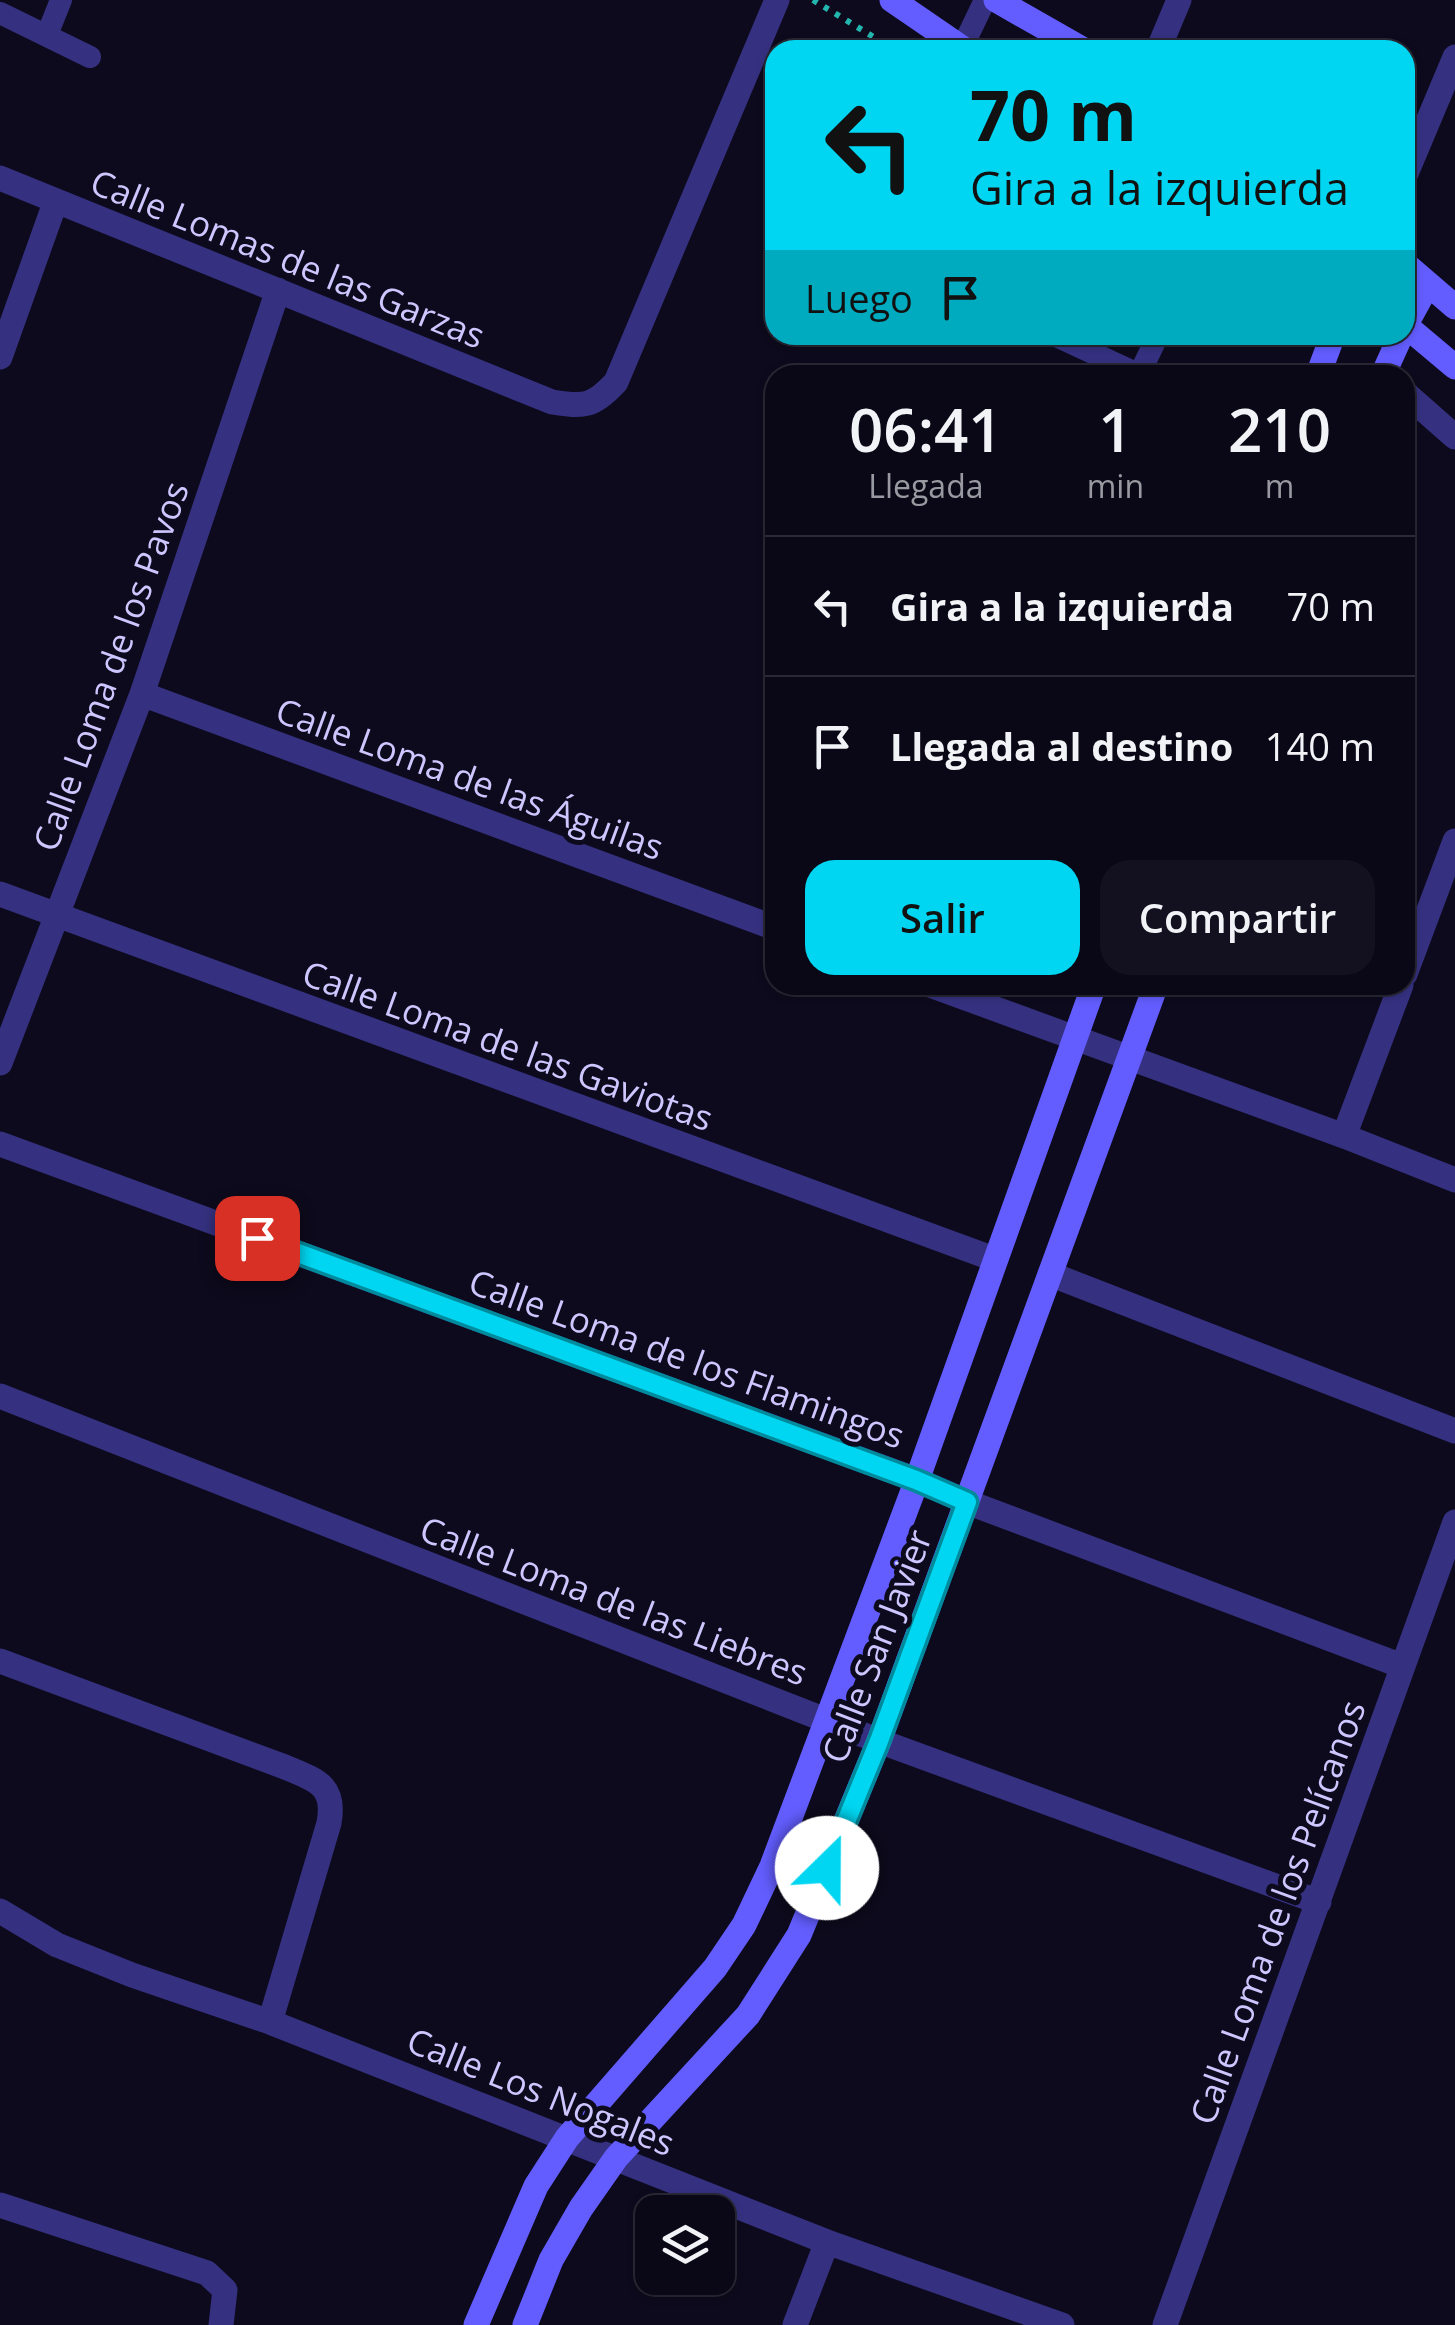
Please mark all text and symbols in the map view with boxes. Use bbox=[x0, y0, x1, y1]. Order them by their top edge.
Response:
text: 70 m bbox=[970, 66, 1137, 162]
icon: left bbox=[805, 80, 935, 210]
street label: Calle Lomas de las Garzas bbox=[84, 157, 492, 359]
text: Gira a la izquierda bbox=[970, 157, 1349, 218]
icon: arrive bbox=[933, 270, 988, 325]
text: Luego bbox=[805, 272, 913, 324]
text: 06:41 bbox=[849, 388, 1003, 470]
text: 1 bbox=[1098, 388, 1133, 470]
text: 210 bbox=[1228, 388, 1331, 470]
text: Llegada bbox=[868, 464, 983, 507]
text: min bbox=[1087, 464, 1144, 507]
text: m bbox=[1265, 464, 1294, 507]
street label: Calle Loma de los Pavos bbox=[21, 475, 199, 857]
icon: left bbox=[805, 579, 860, 634]
text: Gira a la izquierda bbox=[890, 580, 1234, 632]
text: 70 m bbox=[1286, 580, 1375, 632]
street label: Calle Loma de las Águilas bbox=[270, 686, 670, 870]
icon: arrive bbox=[805, 719, 860, 774]
text: Llegada al destino bbox=[890, 720, 1233, 772]
text: 140 m bbox=[1265, 720, 1375, 772]
button: Salir bbox=[805, 860, 1080, 975]
button: Compartir bbox=[1100, 860, 1375, 975]
street label: Calle Loma de las Gaviotas bbox=[296, 949, 720, 1141]
pin bbox=[215, 1196, 300, 1281]
icon: arrive bbox=[230, 1211, 285, 1266]
street label: Calle Loma de los Flamingos bbox=[463, 1257, 911, 1459]
street label: Calle Loma de las Liebres bbox=[414, 1504, 814, 1696]
street label: Calle San Javier bbox=[810, 1523, 942, 1769]
street label: Calle Loma de los Pelícanos bbox=[1178, 1694, 1376, 2130]
position arrow bbox=[775, 1816, 879, 1920]
street label: Calle Los Nogales bbox=[401, 2016, 681, 2166]
map controls bbox=[635, 2195, 735, 2295]
button: layers bbox=[635, 2195, 735, 2295]

